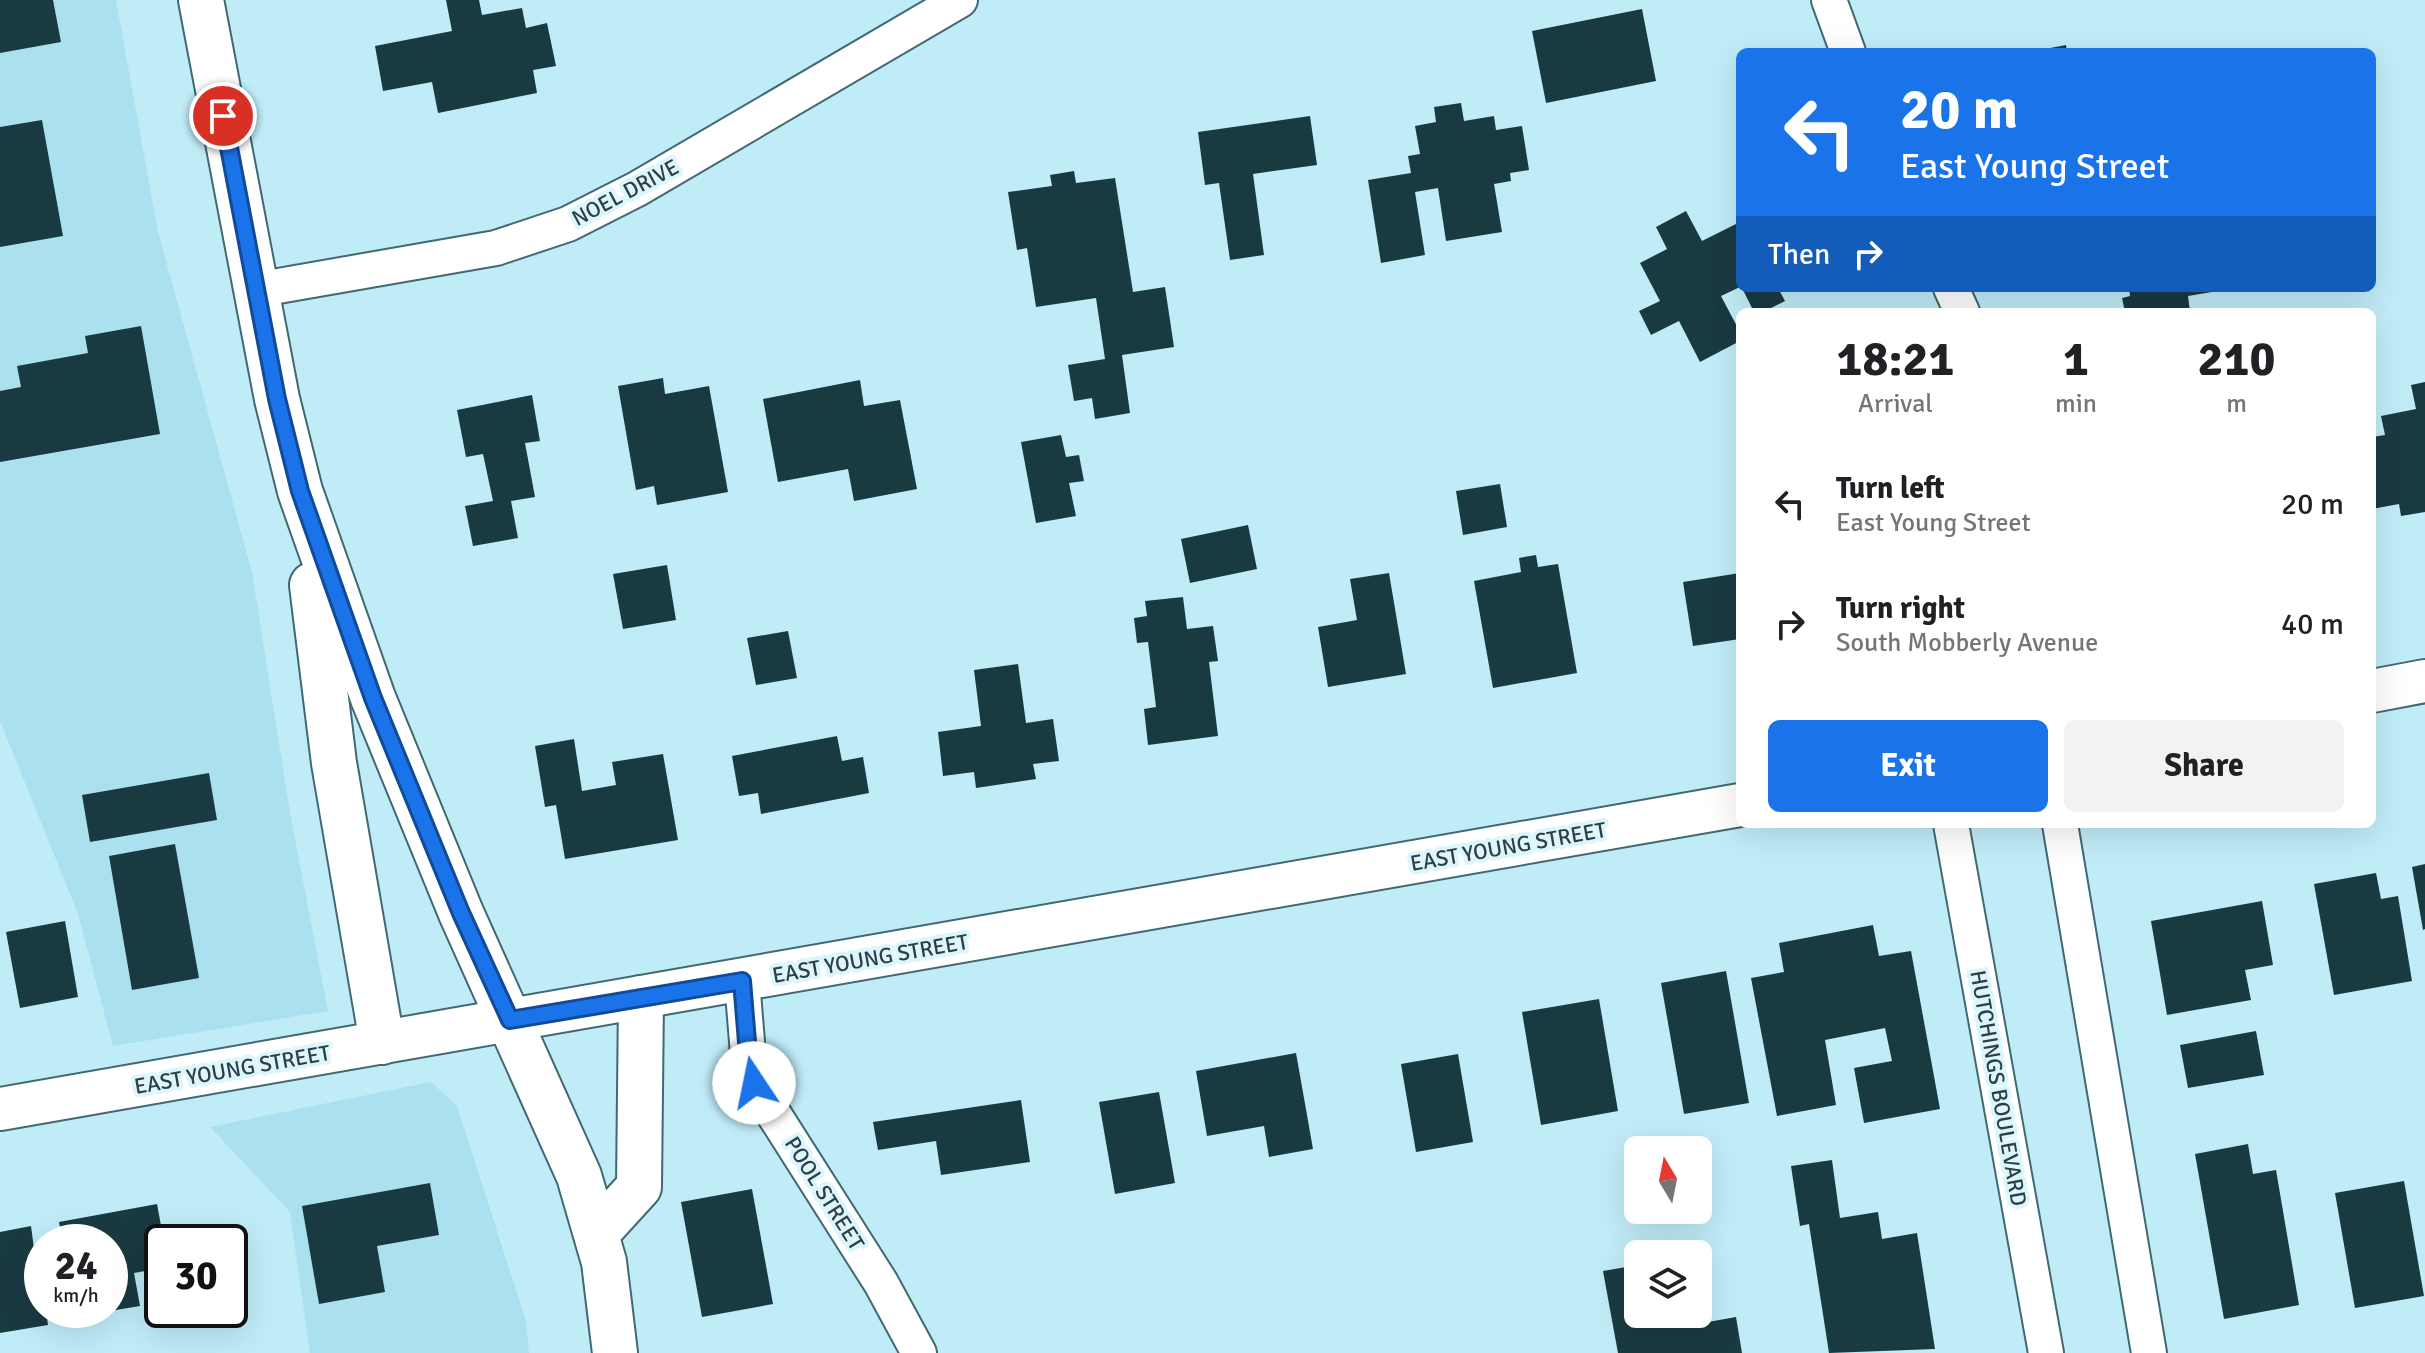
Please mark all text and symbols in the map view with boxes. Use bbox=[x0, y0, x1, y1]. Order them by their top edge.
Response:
text: 20 m bbox=[1900, 75, 2018, 144]
icon: left bbox=[1768, 80, 1872, 184]
pin bbox=[189, 82, 257, 150]
icon: arrive bbox=[201, 94, 245, 138]
text: East Young Street bbox=[1900, 144, 2169, 189]
street label: NOEL DRIVE bbox=[567, 153, 683, 232]
icon: right bbox=[1846, 232, 1890, 276]
text: Then bbox=[1768, 236, 1830, 273]
text: 18:21 bbox=[1837, 330, 1954, 389]
text: 1 bbox=[2063, 330, 2089, 389]
text: 210 bbox=[2198, 330, 2275, 389]
text: Arrival bbox=[1858, 388, 1933, 420]
text: min bbox=[2055, 388, 2097, 420]
text: m bbox=[2226, 388, 2247, 420]
text: Turn left bbox=[1836, 470, 1945, 507]
icon: left bbox=[1768, 482, 1812, 526]
text: 20 m bbox=[2281, 486, 2344, 523]
text: East Young Street bbox=[1836, 507, 2031, 539]
text: Turn right bbox=[1836, 590, 1965, 627]
icon: right bbox=[1768, 602, 1812, 646]
text: 40 m bbox=[2281, 606, 2344, 643]
text: South Mobberly Avenue bbox=[1836, 627, 2098, 659]
button: Exit bbox=[1768, 720, 2048, 812]
button: Share bbox=[2064, 720, 2344, 812]
street label: EAST YOUNG STREET bbox=[1408, 816, 1608, 877]
street label: EAST YOUNG STREET bbox=[770, 928, 970, 989]
street label: HUTCHINGS BOULEVARD bbox=[1964, 968, 2033, 1208]
street label: EAST YOUNG STREET bbox=[132, 1039, 332, 1100]
position arrow bbox=[712, 1041, 796, 1125]
street label: POOL STREET bbox=[779, 1131, 870, 1255]
north arrow bbox=[1624, 1136, 1712, 1224]
map controls bbox=[1624, 1136, 1712, 1328]
speed limit sign: 30 bbox=[144, 1224, 248, 1328]
button: layers bbox=[1624, 1240, 1712, 1328]
text: 24 bbox=[54, 1241, 98, 1291]
text: km/h bbox=[53, 1283, 99, 1308]

